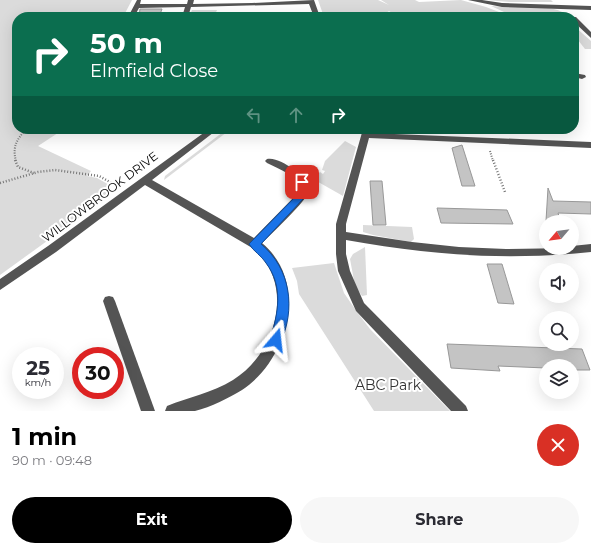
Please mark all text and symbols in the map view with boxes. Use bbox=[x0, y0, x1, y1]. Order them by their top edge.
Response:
text: 50 m bbox=[90, 26, 163, 60]
icon: right bbox=[24, 28, 76, 80]
text: Elmfield Close bbox=[90, 60, 218, 82]
icon: left bbox=[243, 104, 265, 126]
icon: ahead bbox=[285, 104, 307, 126]
icon: right bbox=[327, 104, 349, 126]
street label: WILLOWBROOK DRIVE bbox=[39, 148, 161, 245]
pin bbox=[285, 165, 319, 199]
icon: arrive bbox=[291, 171, 313, 193]
north arrow bbox=[539, 215, 579, 255]
map controls bbox=[539, 215, 579, 399]
button: sound bbox=[539, 263, 579, 303]
button: search bbox=[539, 311, 579, 351]
position arrow bbox=[255, 319, 297, 361]
speed limit sign: 30 bbox=[72, 347, 124, 399]
text: 25 bbox=[26, 356, 50, 380]
button: layers bbox=[539, 359, 579, 399]
text: km/h bbox=[25, 376, 51, 389]
park label: ABC Park bbox=[355, 376, 422, 394]
text: 1 min bbox=[12, 422, 77, 451]
button: close bbox=[537, 424, 579, 466]
text: 90 m · 09:48 bbox=[12, 452, 92, 468]
button: Exit bbox=[12, 497, 292, 543]
button: Share bbox=[300, 497, 579, 543]

